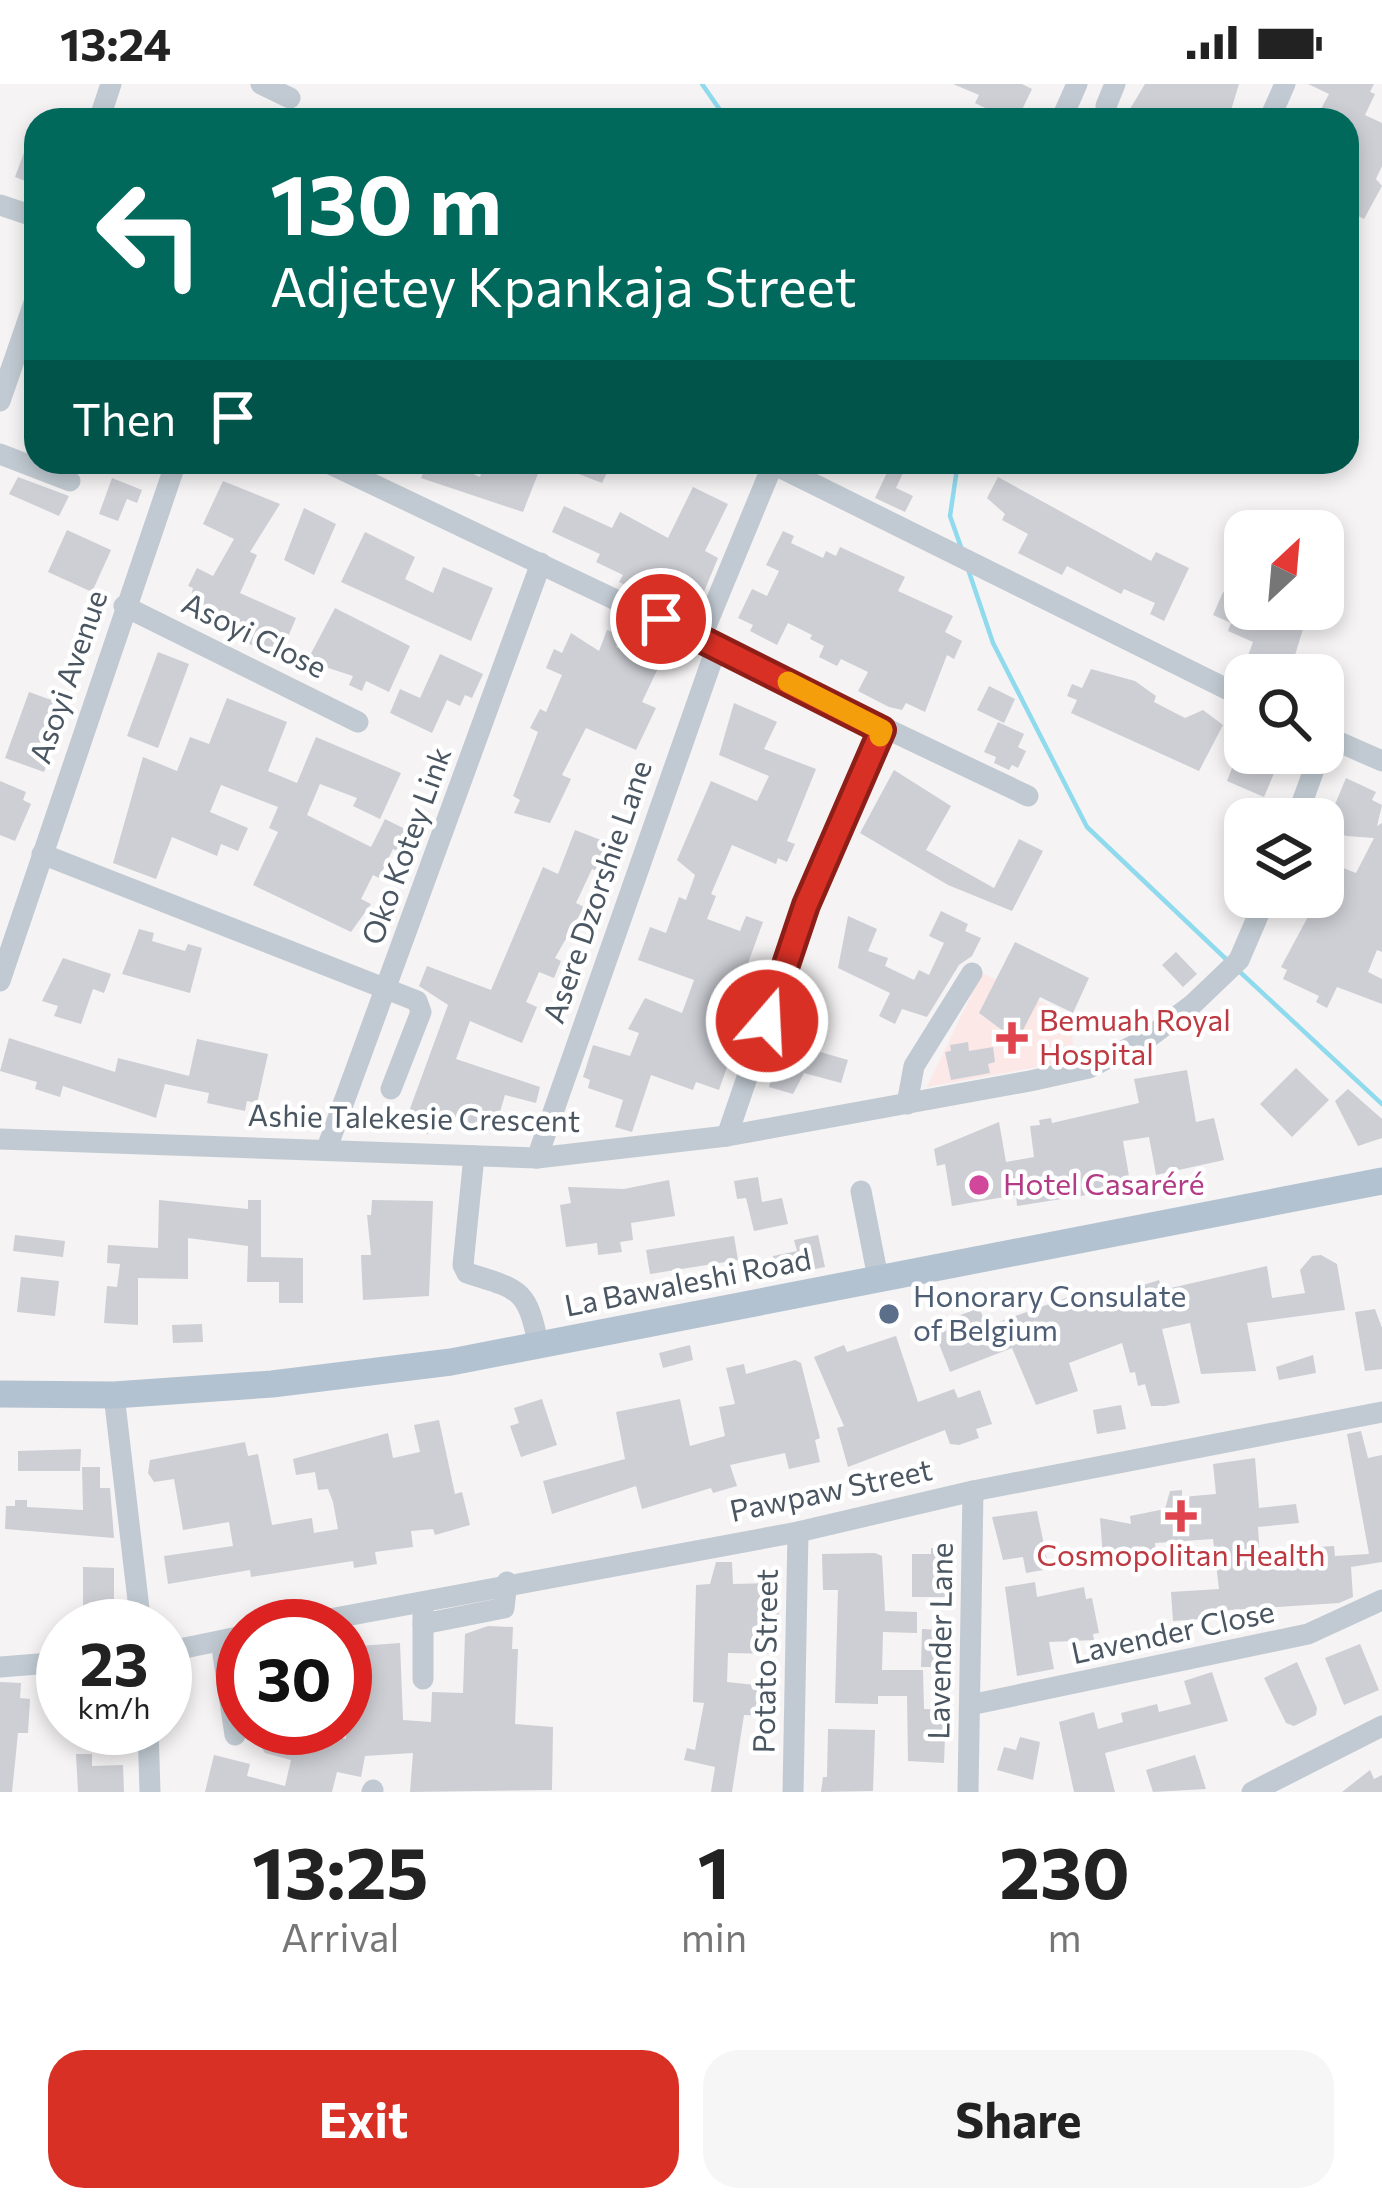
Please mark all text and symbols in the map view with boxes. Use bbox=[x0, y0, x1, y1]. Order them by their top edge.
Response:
text: 13:24 bbox=[60, 15, 171, 70]
text: 130 m bbox=[270, 150, 502, 252]
icon: left bbox=[72, 156, 228, 312]
text: Adjetey Kpankaja Street bbox=[270, 252, 857, 318]
icon: arrive bbox=[200, 384, 266, 450]
text: Then bbox=[72, 390, 176, 445]
north arrow bbox=[1224, 510, 1344, 630]
map controls bbox=[1224, 510, 1344, 918]
pin bbox=[610, 568, 712, 670]
street label: Asoyi Close bbox=[177, 583, 333, 685]
street label: Asoyi Avenue bbox=[20, 585, 114, 768]
icon: arrive bbox=[628, 586, 694, 652]
button: search bbox=[1224, 654, 1344, 774]
street label: Oko Kotey Link bbox=[352, 741, 458, 949]
street label: Asere Dzorshie Lane bbox=[533, 755, 658, 1027]
button: layers bbox=[1224, 798, 1344, 918]
position arrow bbox=[704, 958, 830, 1084]
place label: Bemuah Royal Hospital bbox=[1039, 1000, 1231, 1071]
marker: Bemuah Royal Hospital bbox=[996, 1022, 1028, 1054]
street label: Ashie Talekesie Crescent bbox=[247, 1095, 581, 1138]
place label: Hotel Casaréré bbox=[1003, 1164, 1205, 1201]
marker: Hotel Casaréré bbox=[966, 1172, 992, 1198]
street label: La Bawaleshi Road bbox=[561, 1238, 814, 1323]
place label: Honorary Consulate of Belgium bbox=[913, 1276, 1186, 1347]
marker: Honorary Consulate of Belgium bbox=[876, 1301, 902, 1327]
street label: Pawpaw Street bbox=[726, 1449, 935, 1528]
marker: Cosmopolitan Health bbox=[1165, 1500, 1197, 1532]
place label: Cosmopolitan Health bbox=[1037, 1535, 1325, 1572]
street label: Lavender Lane bbox=[918, 1542, 959, 1740]
street label: Potato Street bbox=[743, 1568, 784, 1754]
street label: Lavender Close bbox=[1068, 1591, 1277, 1670]
speed limit sign: 30 bbox=[216, 1599, 372, 1755]
text: 23 bbox=[79, 1625, 149, 1698]
text: km/h bbox=[78, 1688, 150, 1725]
text: 13:25 bbox=[252, 1826, 429, 1914]
text: 1 bbox=[698, 1826, 730, 1914]
text: 230 bbox=[999, 1826, 1130, 1914]
text: Arrival bbox=[281, 1912, 399, 1960]
text: min bbox=[681, 1912, 747, 1960]
text: m bbox=[1048, 1912, 1082, 1960]
button: Exit bbox=[48, 2050, 679, 2188]
button: Share bbox=[703, 2050, 1334, 2188]

